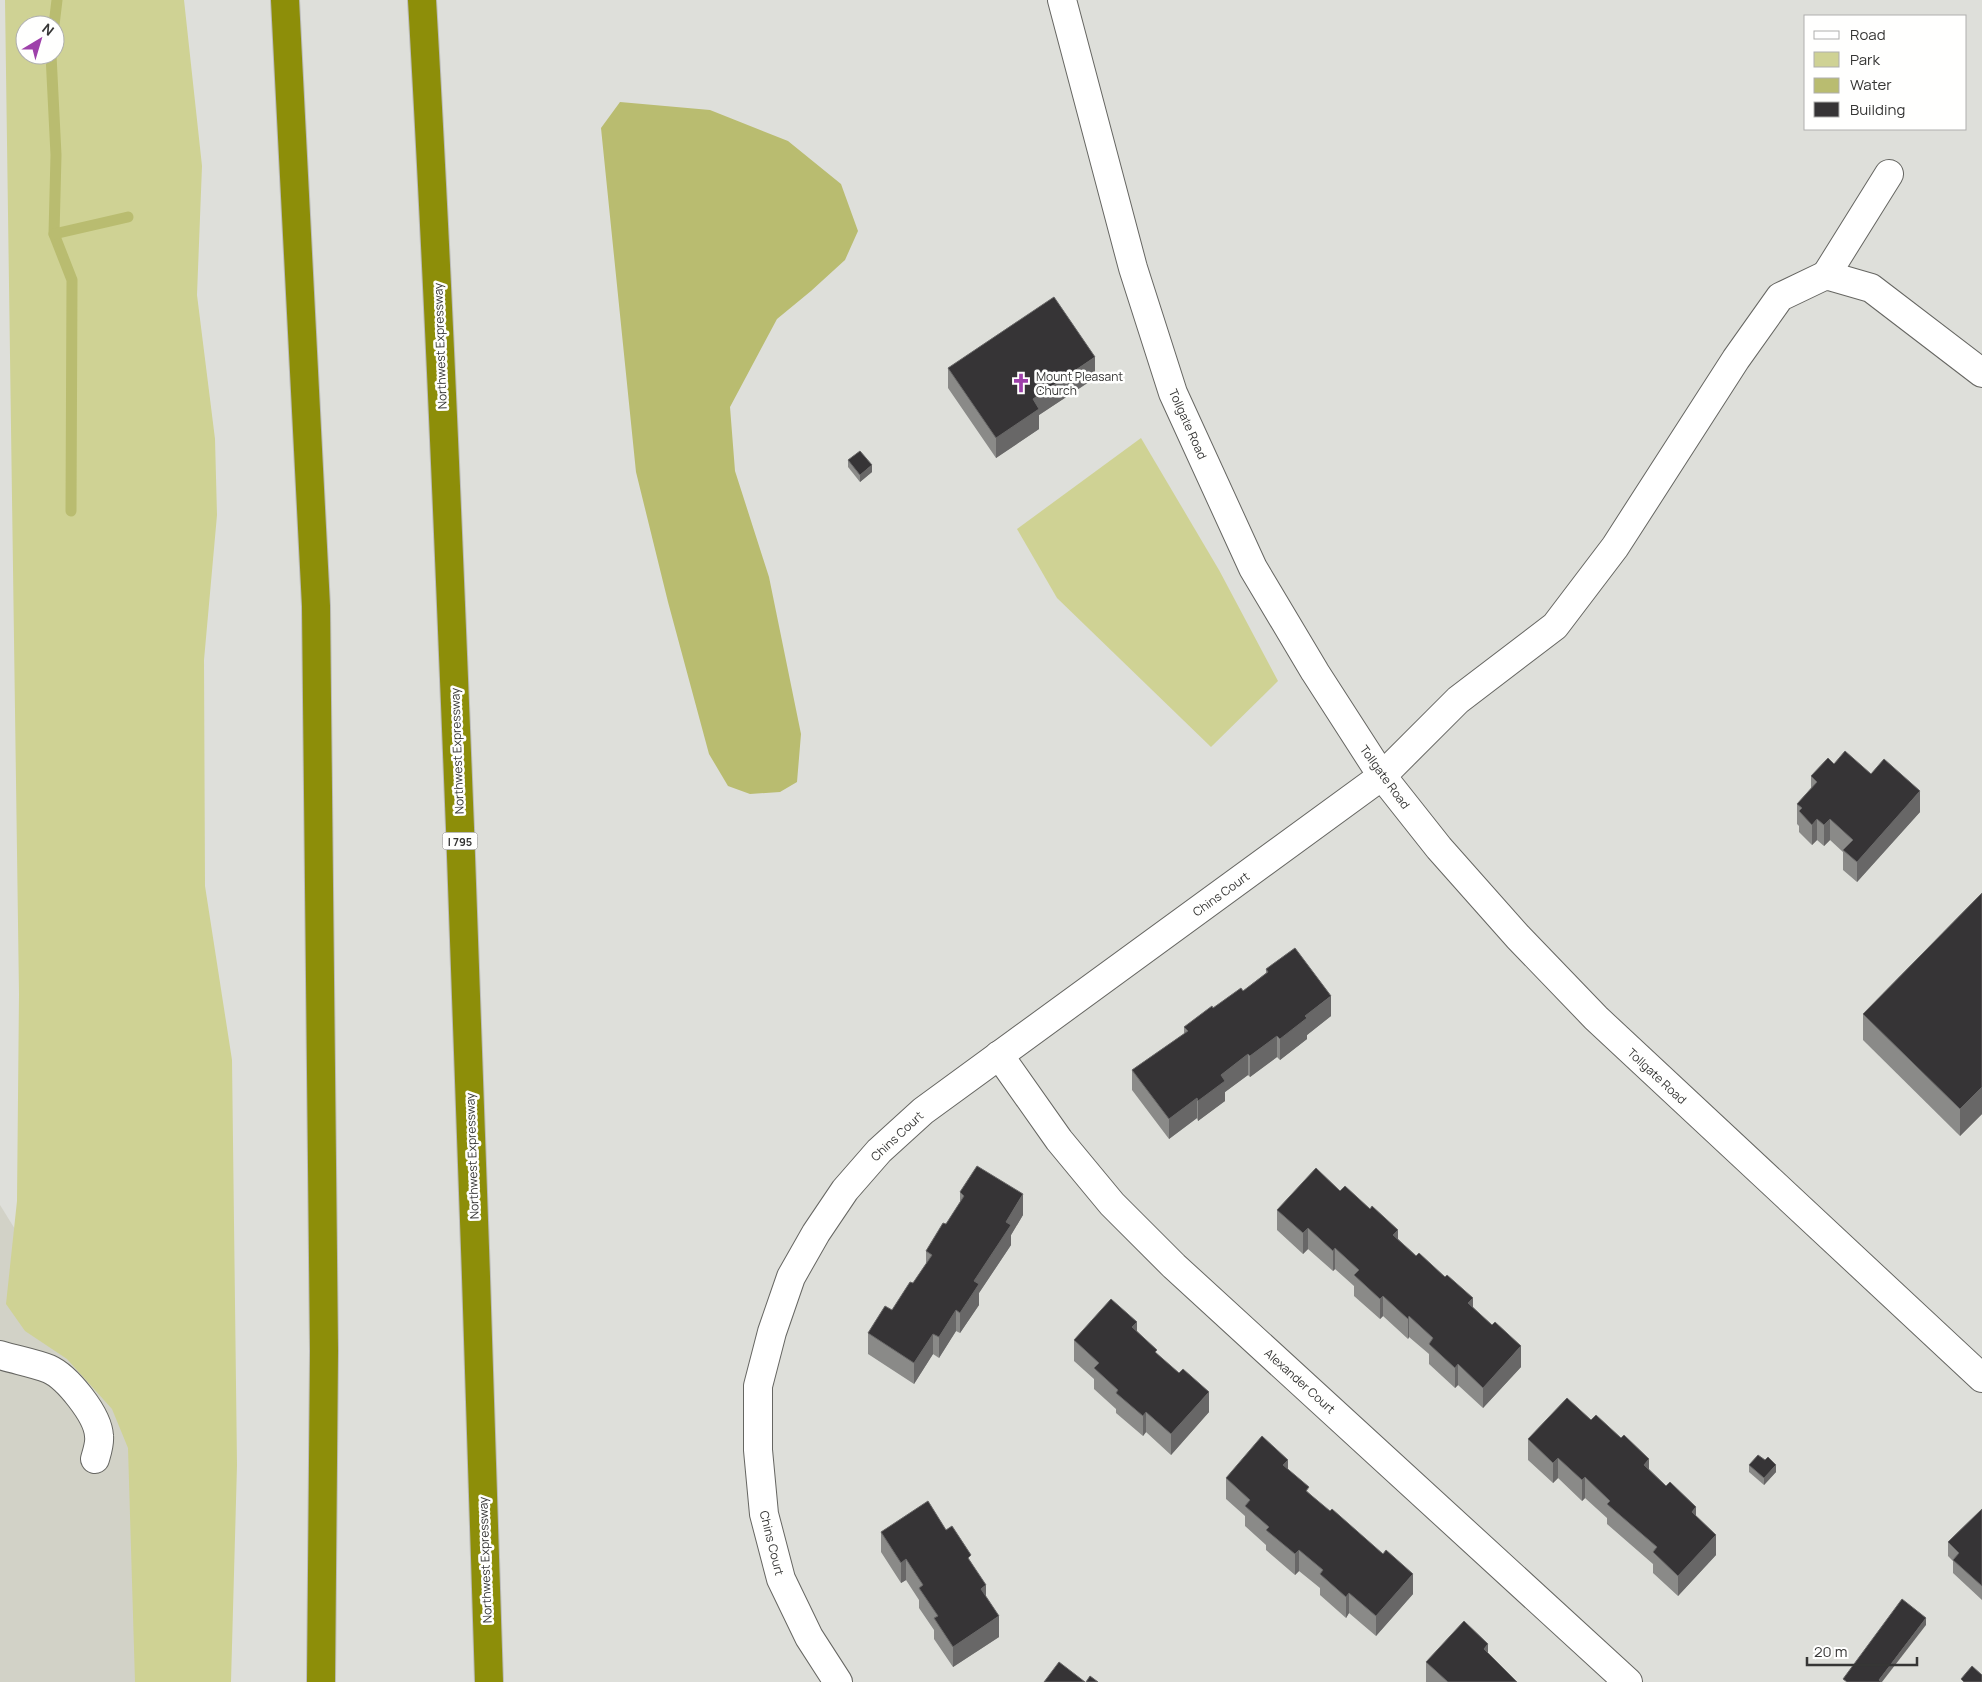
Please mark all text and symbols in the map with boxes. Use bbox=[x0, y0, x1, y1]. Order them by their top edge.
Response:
north arrow bbox=[15, 15, 65, 65]
legend bbox=[1804, 15, 1967, 130]
text: N bbox=[38, 19, 58, 40]
text: Road bbox=[1850, 24, 1886, 45]
text: Park bbox=[1850, 49, 1880, 70]
text: Water bbox=[1850, 74, 1892, 95]
text: Building bbox=[1850, 99, 1905, 120]
street label: Northwest Expressway bbox=[429, 282, 451, 409]
place label: Mount Pleasant Church bbox=[1036, 368, 1123, 399]
church icon: Mount Pleasant Church bbox=[1010, 372, 1032, 394]
street label: Tollgate Road bbox=[1165, 386, 1211, 462]
street label: Northwest Expressway bbox=[446, 687, 468, 814]
street label: Tollgate Road bbox=[1356, 742, 1414, 812]
road number: I 795 bbox=[442, 832, 478, 849]
street label: Chins Court bbox=[1189, 868, 1253, 920]
street label: Tollgate Road bbox=[1624, 1044, 1690, 1108]
street label: Northwest Expressway bbox=[461, 1092, 483, 1219]
street label: Chins Court bbox=[867, 1107, 927, 1165]
street label: Alexander Court bbox=[1261, 1345, 1339, 1417]
street label: Northwest Expressway bbox=[474, 1496, 496, 1623]
street label: Chins Court bbox=[756, 1509, 788, 1577]
scale bar bbox=[1807, 1634, 1917, 1666]
text: 20 m bbox=[1814, 1641, 1847, 1662]

